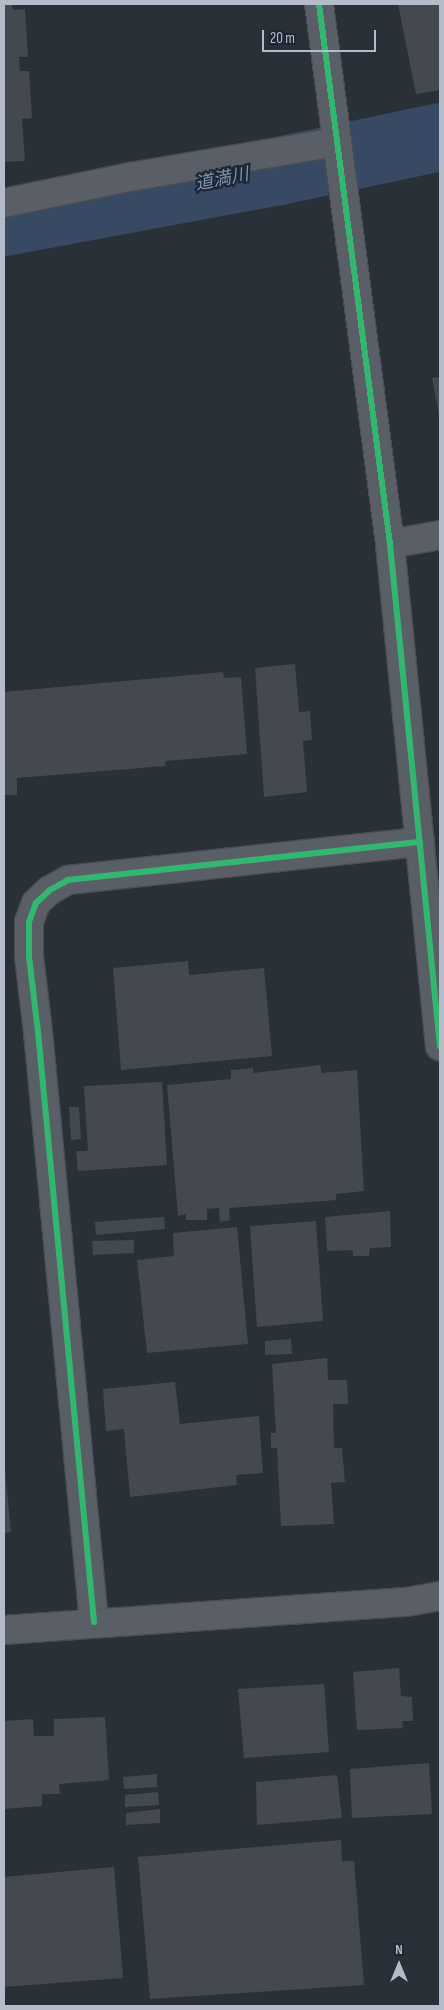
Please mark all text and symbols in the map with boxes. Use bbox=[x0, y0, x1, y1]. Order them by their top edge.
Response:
scale bar bbox=[264, 20, 378, 52]
text: 20 m bbox=[270, 29, 295, 48]
water label: 道満川 bbox=[193, 164, 251, 196]
north arrow bbox=[374, 1940, 424, 1990]
text: N bbox=[395, 1941, 403, 1958]

